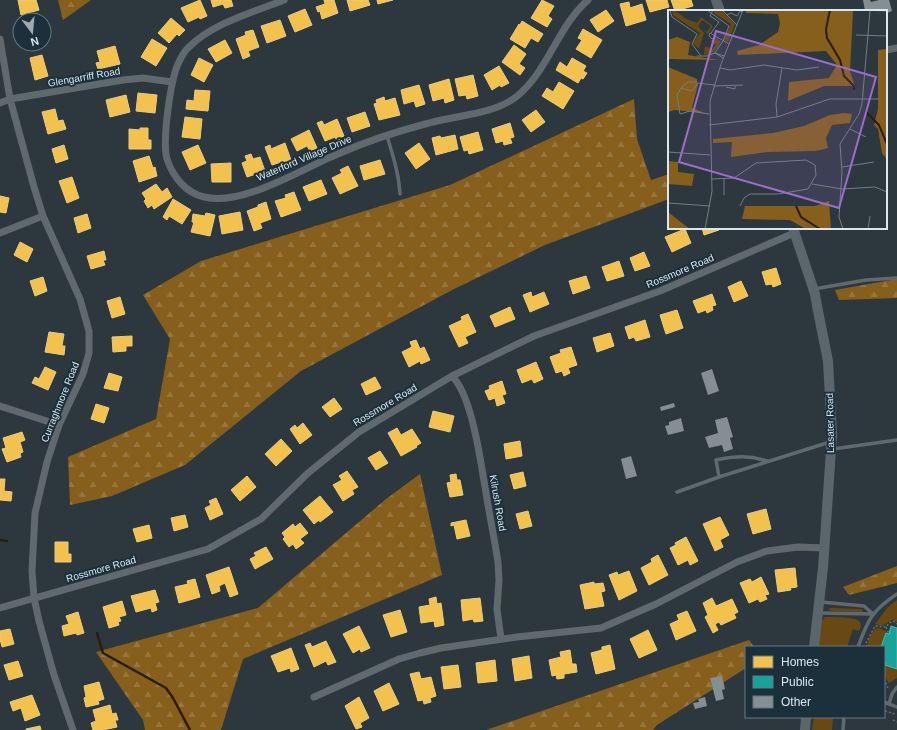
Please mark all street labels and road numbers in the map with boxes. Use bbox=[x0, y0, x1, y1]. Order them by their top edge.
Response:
street label: Glengarriff Road bbox=[47, 65, 121, 89]
street label: Waterford Village Drive bbox=[255, 133, 354, 183]
street label: Rossmore Road bbox=[645, 252, 715, 290]
street label: Curraghmore Road bbox=[39, 360, 81, 444]
street label: Rossmore Road bbox=[351, 382, 419, 428]
street label: Lasater Road bbox=[824, 393, 836, 453]
street label: Kilrush Road bbox=[488, 474, 508, 532]
street label: Rossmore Road bbox=[65, 554, 137, 584]

